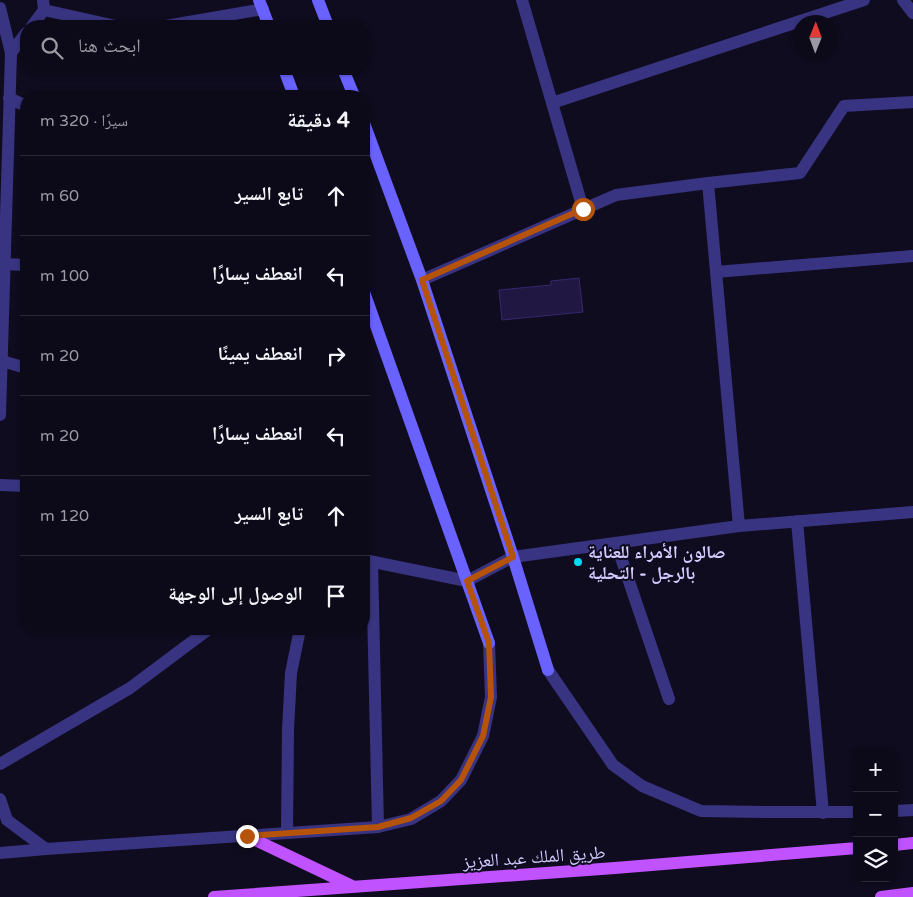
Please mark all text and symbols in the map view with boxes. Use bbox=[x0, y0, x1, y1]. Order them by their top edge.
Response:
north arrow bbox=[793, 15, 838, 60]
search box bbox=[20, 20, 370, 75]
icon: search bbox=[38, 34, 66, 62]
text: ابحث هنا bbox=[78, 35, 141, 57]
text: 4 دقيقة bbox=[287, 108, 350, 133]
text: سيرًا · 320 m bbox=[40, 111, 128, 131]
icon: ahead bbox=[322, 182, 350, 210]
text: تابع السير bbox=[235, 183, 303, 205]
text: 60 m bbox=[40, 186, 79, 206]
route start bbox=[572, 198, 595, 221]
icon: left bbox=[322, 262, 350, 290]
text: انعطف يسارًا bbox=[212, 263, 303, 285]
text: 100 m bbox=[40, 266, 89, 286]
icon: right bbox=[322, 342, 350, 370]
text: انعطف يمينًا bbox=[217, 343, 303, 365]
text: 20 m bbox=[40, 346, 79, 366]
icon: left bbox=[322, 422, 350, 450]
text: انعطف يسارًا bbox=[212, 423, 303, 445]
text: 20 m bbox=[40, 426, 79, 446]
icon: ahead bbox=[322, 502, 350, 530]
text: تابع السير bbox=[235, 503, 303, 525]
text: 120 m bbox=[40, 506, 89, 526]
place label: صالون الأمراء للعناية بالرجل - التحلية bbox=[588, 541, 726, 584]
marker: صالون الأمراء للعناية بالرجل - التحلية bbox=[572, 556, 584, 568]
icon: arrive bbox=[322, 582, 350, 610]
text: الوصول إلى الوجهة bbox=[168, 583, 303, 605]
map controls bbox=[853, 747, 898, 882]
button: + bbox=[853, 747, 898, 792]
button: − bbox=[853, 792, 898, 837]
route end bbox=[236, 825, 259, 848]
button: layers bbox=[853, 837, 898, 882]
street label: طريق الملك عبد العزيز bbox=[461, 841, 606, 873]

